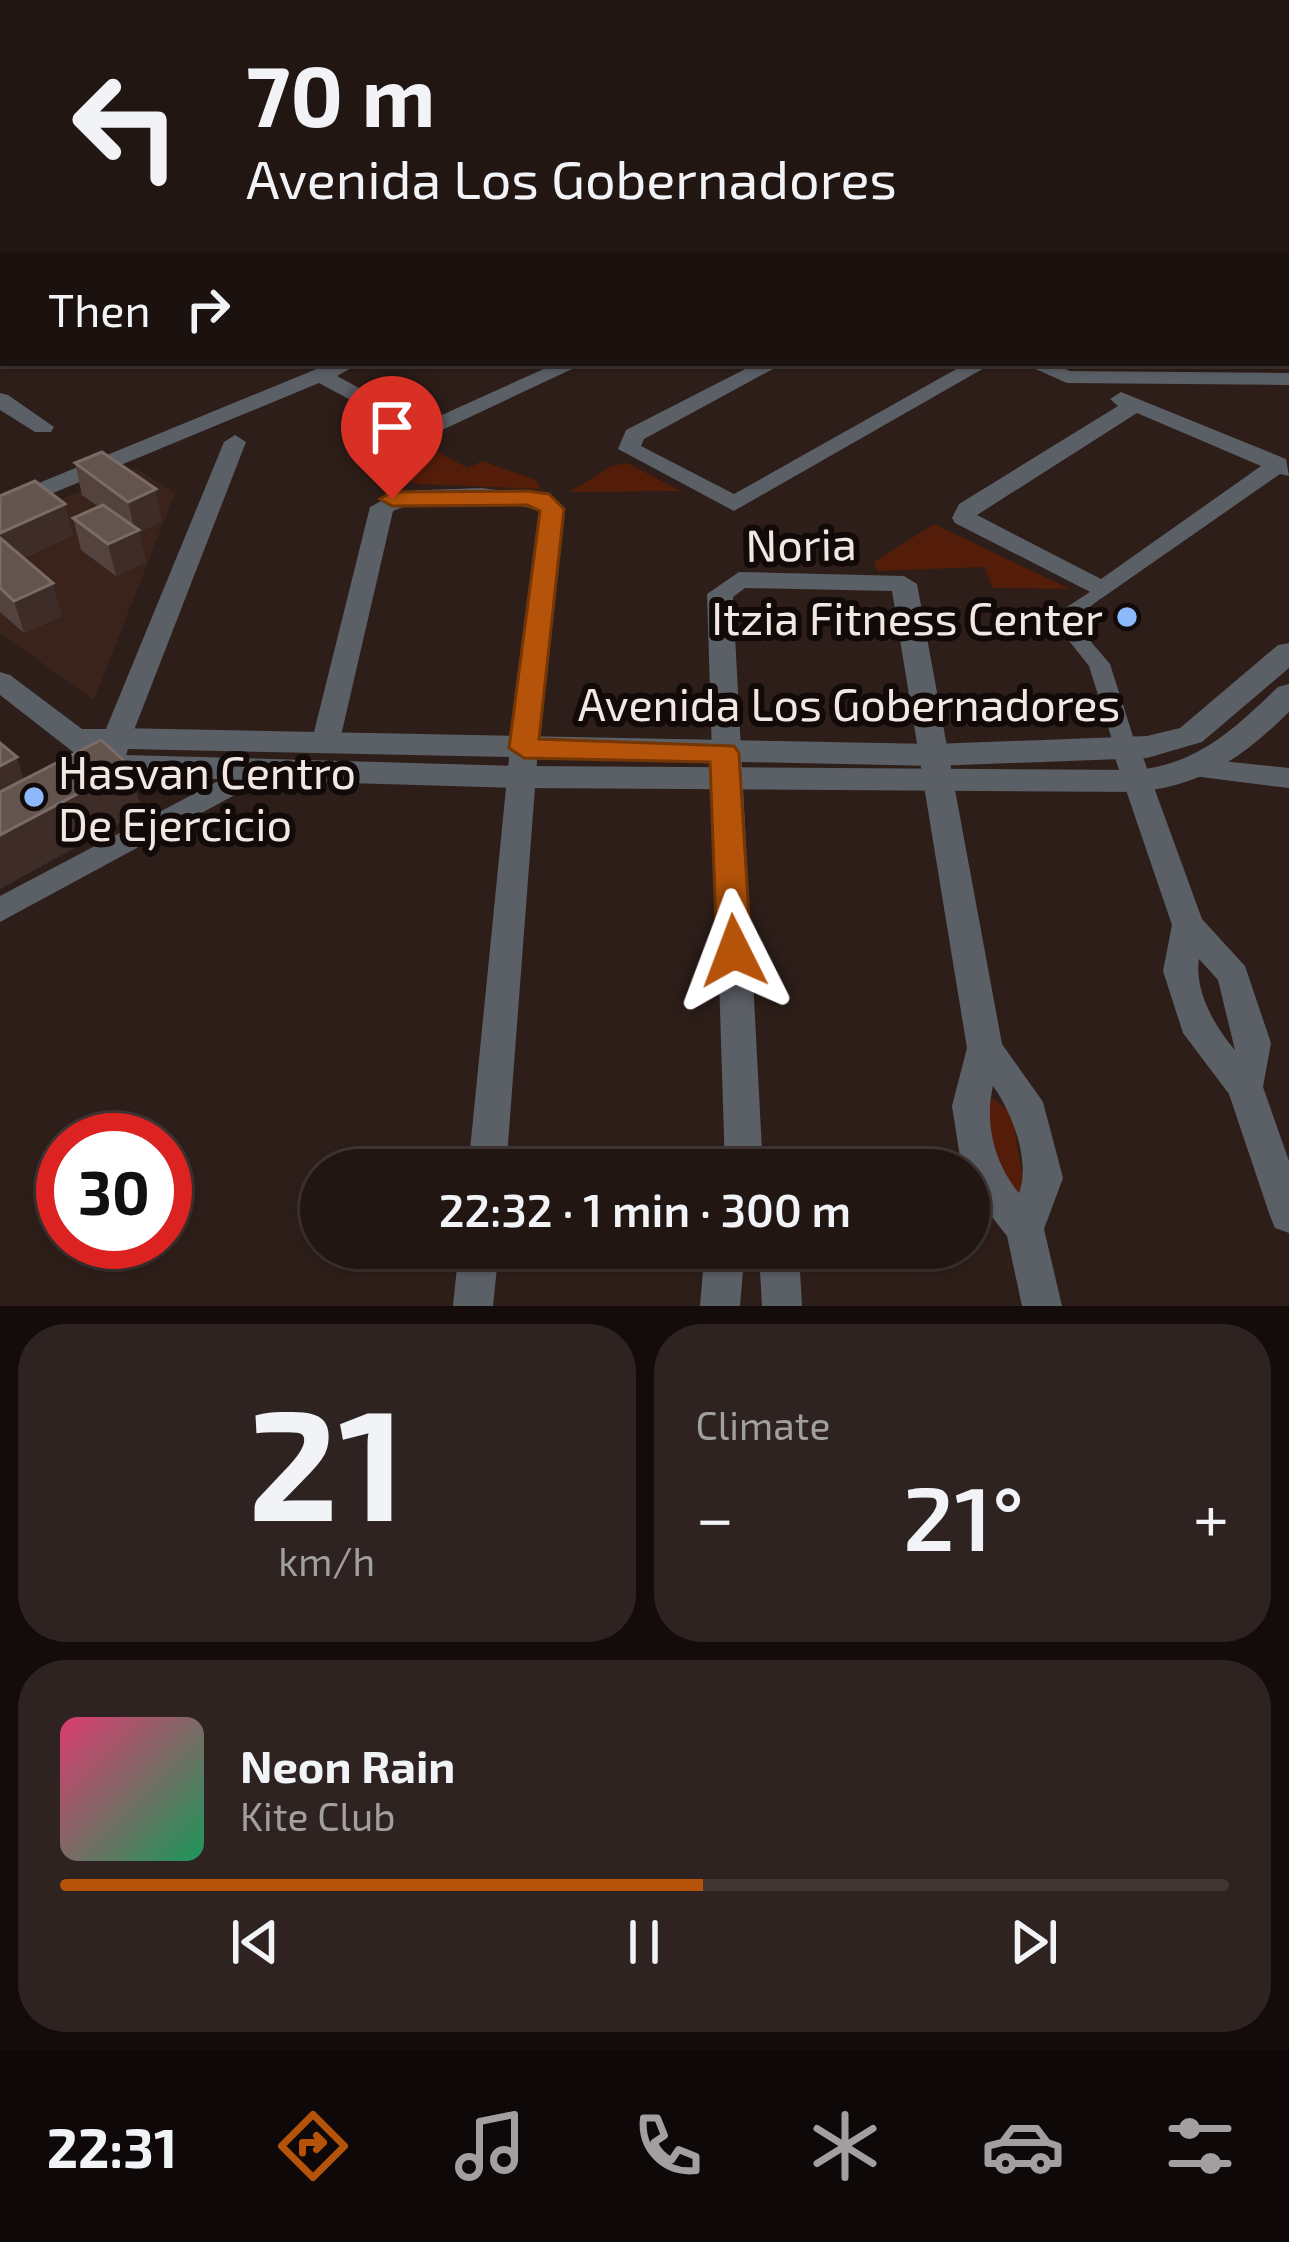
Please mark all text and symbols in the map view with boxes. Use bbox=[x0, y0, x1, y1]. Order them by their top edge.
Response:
text: 70 m bbox=[246, 43, 436, 144]
icon: left bbox=[48, 48, 204, 204]
text: Avenida Los Gobernadores bbox=[246, 145, 897, 210]
icon: right bbox=[175, 276, 241, 342]
text: Then bbox=[48, 282, 151, 336]
pin bbox=[341, 376, 443, 499]
icon: arrive bbox=[359, 394, 425, 460]
street label: Noria bbox=[745, 515, 857, 571]
place label: Itzia Fitness Center bbox=[711, 590, 1103, 644]
marker: Itzia Fitness Center bbox=[1114, 604, 1140, 630]
street label: Avenida Los Gobernadores bbox=[578, 676, 1120, 730]
place label: Hasvan Centro De Ejercicio bbox=[58, 744, 356, 851]
marker: Hasvan Centro De Ejercicio bbox=[21, 784, 47, 810]
position arrow bbox=[671, 888, 797, 1014]
speed limit sign: 30 bbox=[36, 1113, 192, 1269]
text: 22:32 · 1 min · 300 m bbox=[439, 1182, 851, 1236]
text: 21 bbox=[248, 1365, 406, 1552]
text: Climate bbox=[696, 1401, 830, 1448]
text: 21° bbox=[903, 1461, 1024, 1569]
text: − bbox=[696, 1476, 734, 1555]
text: + bbox=[1193, 1476, 1229, 1555]
text: km/h bbox=[278, 1537, 375, 1584]
text: Neon Rain bbox=[240, 1738, 455, 1792]
text: Kite Club bbox=[240, 1792, 396, 1839]
icon: previous bbox=[222, 1909, 288, 1975]
icon: pause bbox=[611, 1909, 677, 1975]
icon: next bbox=[1001, 1909, 1067, 1975]
icon: directions bbox=[271, 2104, 355, 2188]
icon: music bbox=[448, 2104, 532, 2188]
icon: phone bbox=[626, 2104, 710, 2188]
icon: climate bbox=[803, 2104, 887, 2188]
icon: car bbox=[981, 2104, 1065, 2188]
icon: filters bbox=[1158, 2104, 1242, 2188]
text: 22:31 bbox=[47, 2114, 177, 2179]

